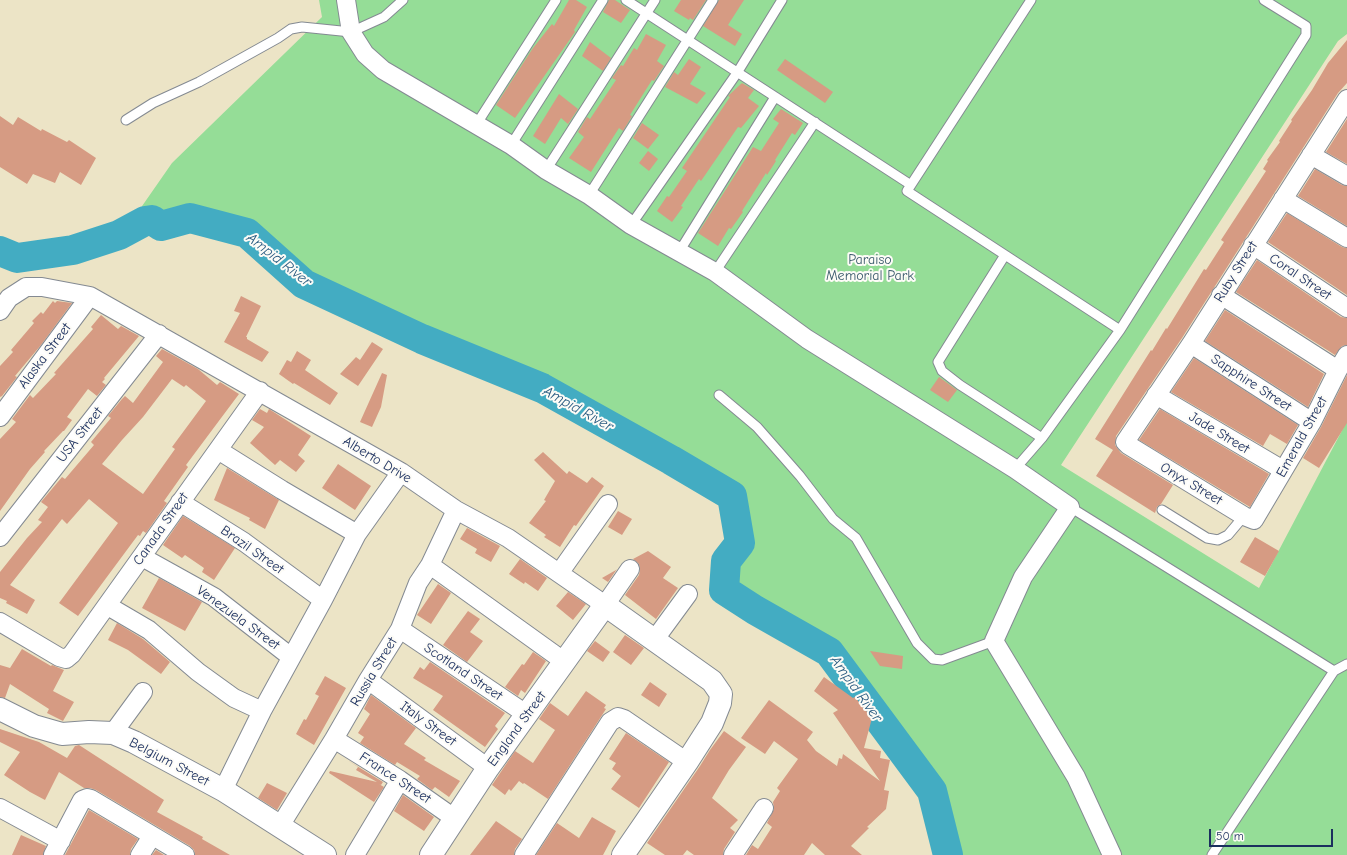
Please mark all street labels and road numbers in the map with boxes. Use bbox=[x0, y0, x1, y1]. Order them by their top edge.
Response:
street label: Ruby Street bbox=[1211, 238, 1261, 306]
street label: Coral Street bbox=[1266, 250, 1334, 304]
street label: Alaska Street bbox=[15, 320, 75, 392]
street label: Sapphire Street bbox=[1208, 351, 1294, 415]
street label: Emerald Street bbox=[1273, 394, 1331, 480]
street label: USA Street bbox=[53, 404, 107, 466]
street label: Jade Street bbox=[1186, 408, 1252, 458]
street label: Alberto Drive bbox=[340, 433, 414, 487]
street label: Onyx Street bbox=[1157, 459, 1225, 509]
street label: Canada Street bbox=[130, 489, 192, 569]
street label: Brazil Street bbox=[217, 522, 287, 578]
street label: Venezuela Street bbox=[193, 582, 283, 654]
street label: Russia Street bbox=[347, 635, 401, 709]
street label: Scotland Street bbox=[421, 640, 505, 704]
street label: England Street bbox=[484, 688, 550, 770]
street label: Italy Street bbox=[397, 698, 459, 750]
street label: Belgium Street bbox=[126, 734, 212, 790]
street label: France Street bbox=[356, 749, 434, 807]

